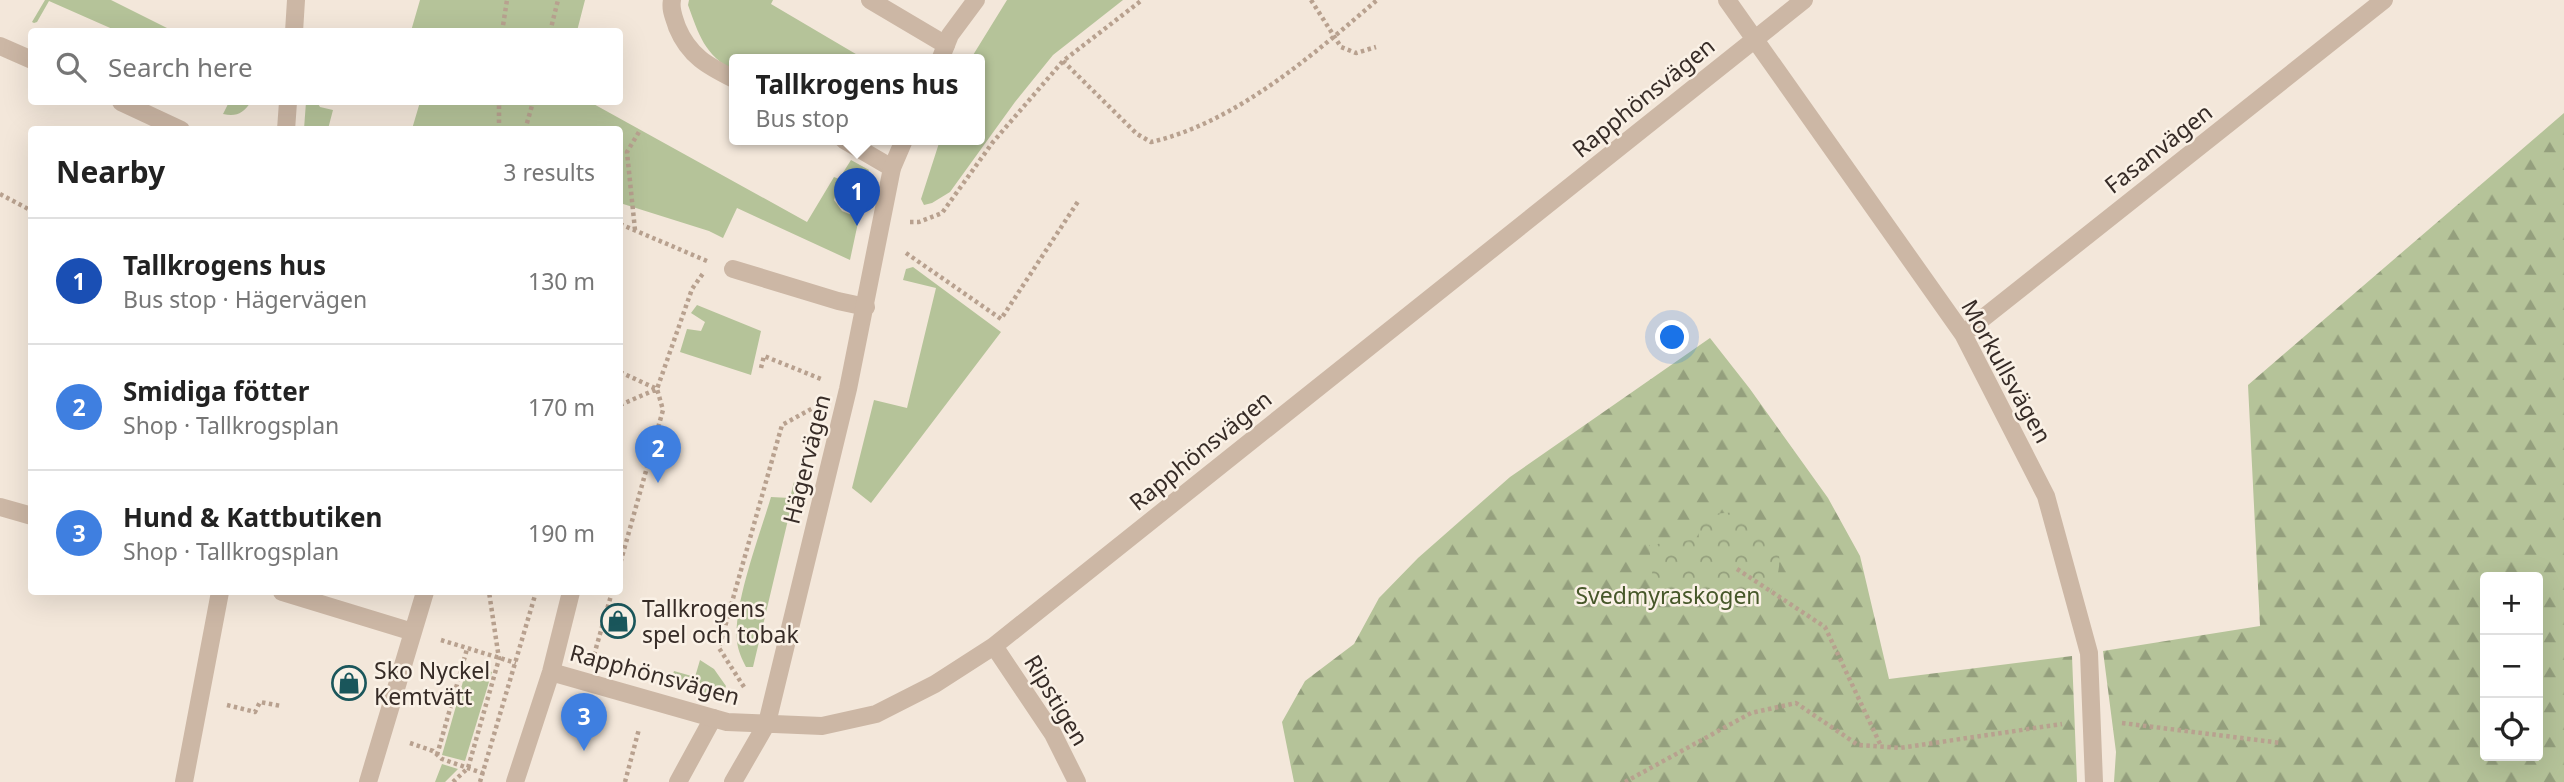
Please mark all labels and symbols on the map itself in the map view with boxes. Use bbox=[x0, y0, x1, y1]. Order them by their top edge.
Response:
street label: Rapphönsvägen bbox=[1565, 30, 1721, 164]
street label: Fasanvägen bbox=[2097, 96, 2219, 200]
pin: 1 bbox=[834, 168, 880, 226]
street label: Morkullsvägen bbox=[1954, 293, 2060, 449]
your location bbox=[1655, 320, 1689, 354]
street label: Rapphönsvägen bbox=[1122, 383, 1278, 517]
street label: Hägervägen bbox=[774, 391, 838, 527]
pin: 2 bbox=[635, 425, 681, 483]
park label: Svedmyraskogen bbox=[1575, 579, 1761, 611]
place label: Tallkrogens spel och tobak bbox=[642, 592, 799, 650]
shop icon: Tallkrogens spel och tobak bbox=[599, 602, 637, 640]
street label: Rapphönsvägen bbox=[566, 636, 744, 712]
street label: Ripstigen bbox=[1017, 648, 1097, 752]
place label: Sko Nyckel Kemtvätt bbox=[374, 654, 490, 712]
shop icon: Sko Nyckel Kemtvätt bbox=[330, 664, 368, 702]
pin: 3 bbox=[561, 693, 607, 751]

